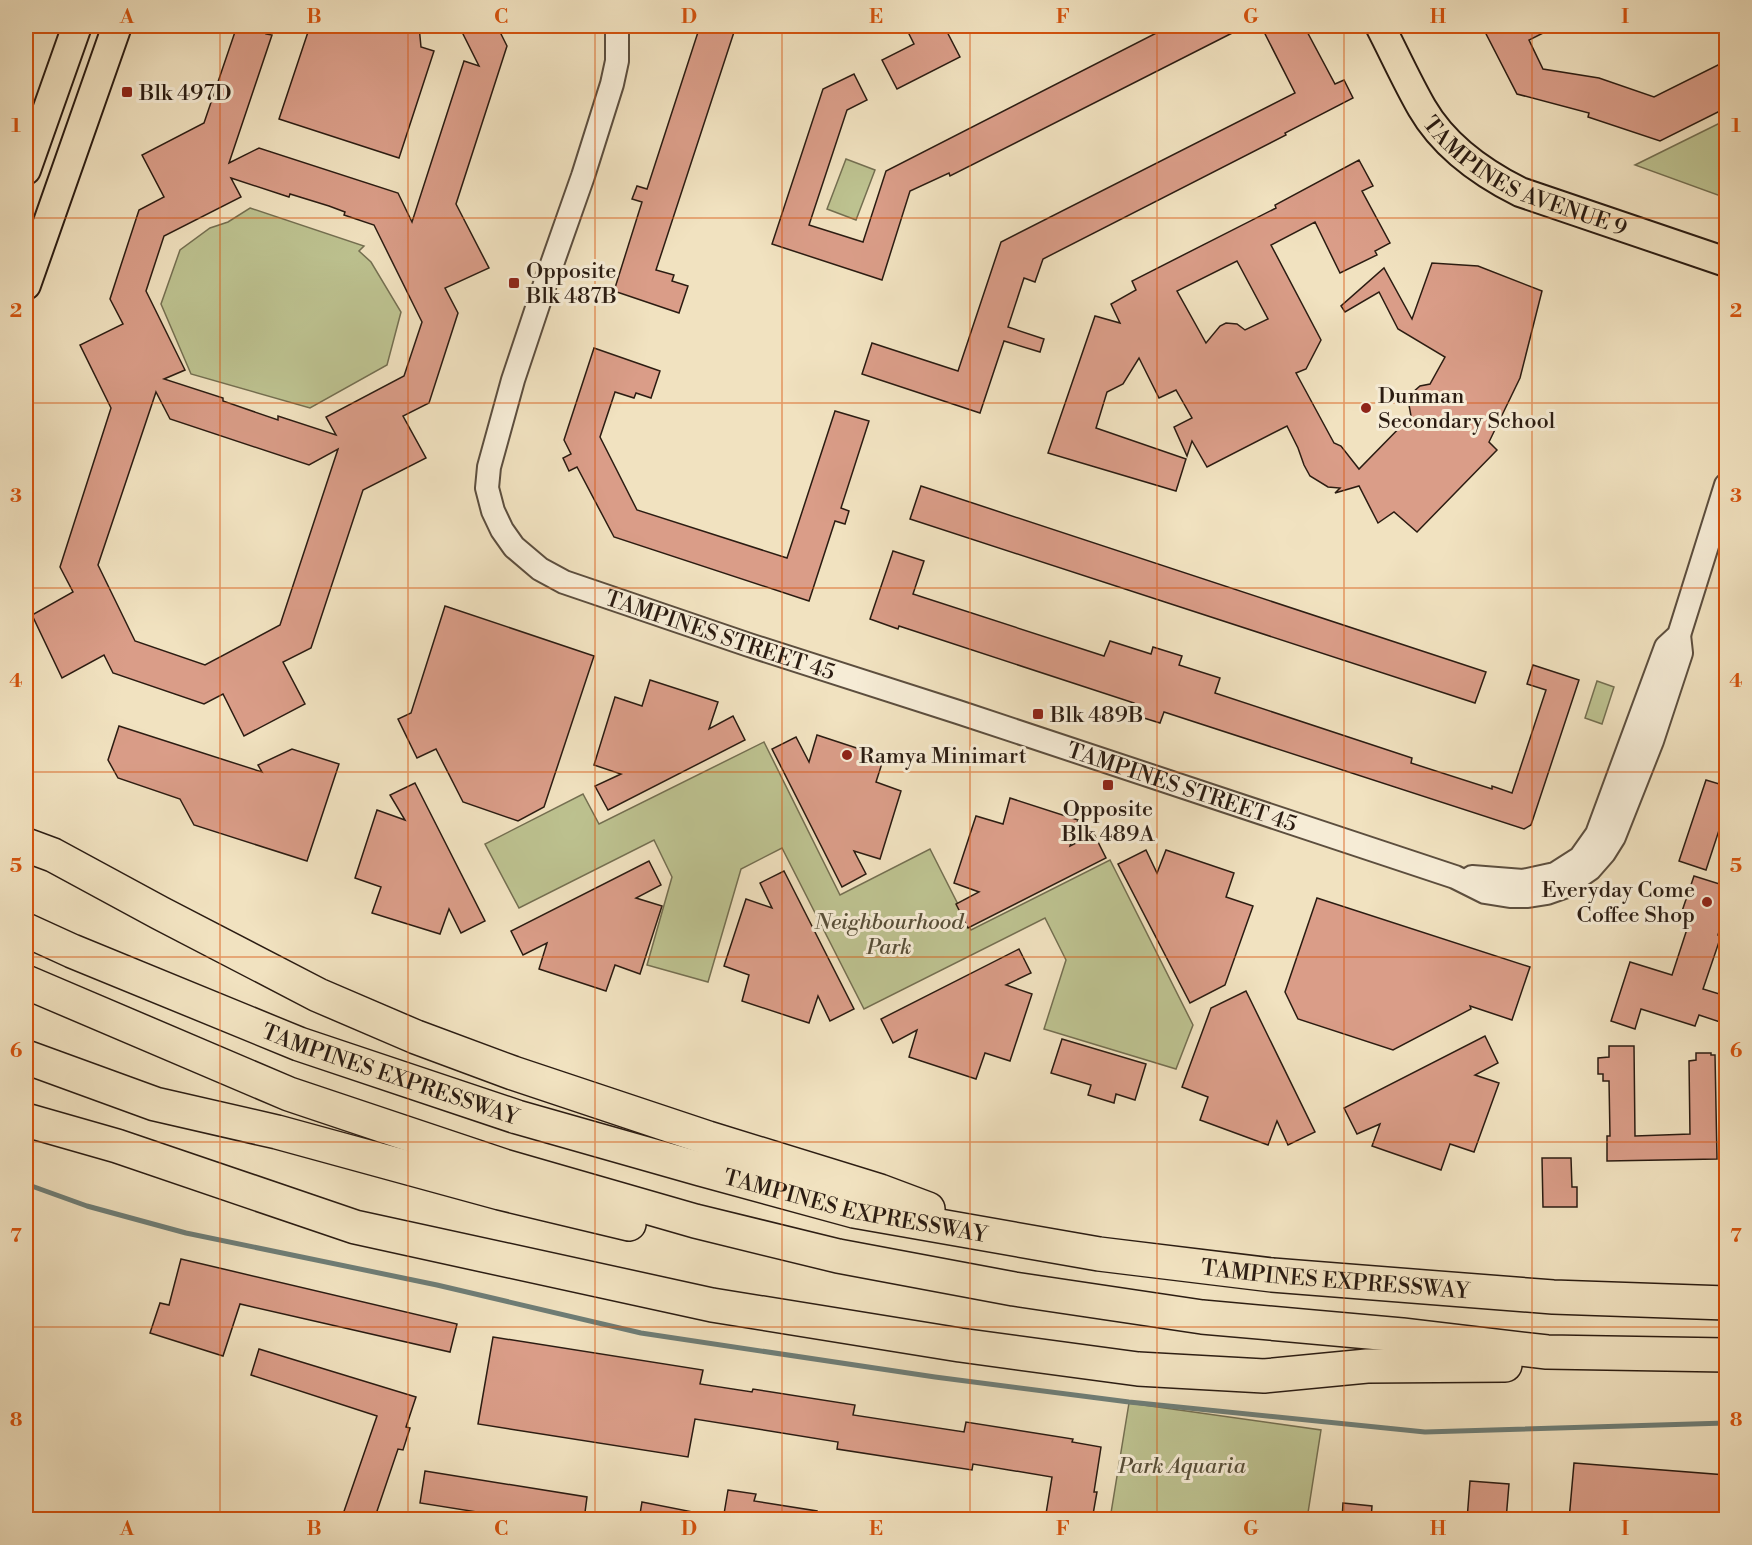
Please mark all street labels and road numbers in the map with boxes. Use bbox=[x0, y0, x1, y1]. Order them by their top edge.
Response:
street label: TAMPINES AVENUE 9 bbox=[1417, 111, 1630, 242]
street label: TAMPINES STREET 45 bbox=[602, 585, 838, 687]
street label: TAMPINES STREET 45 bbox=[1063, 737, 1300, 839]
street label: TAMPINES EXPRESSWAY bbox=[258, 1018, 523, 1132]
street label: TAMPINES EXPRESSWAY bbox=[720, 1164, 991, 1249]
street label: TAMPINES EXPRESSWAY bbox=[1199, 1254, 1472, 1306]

